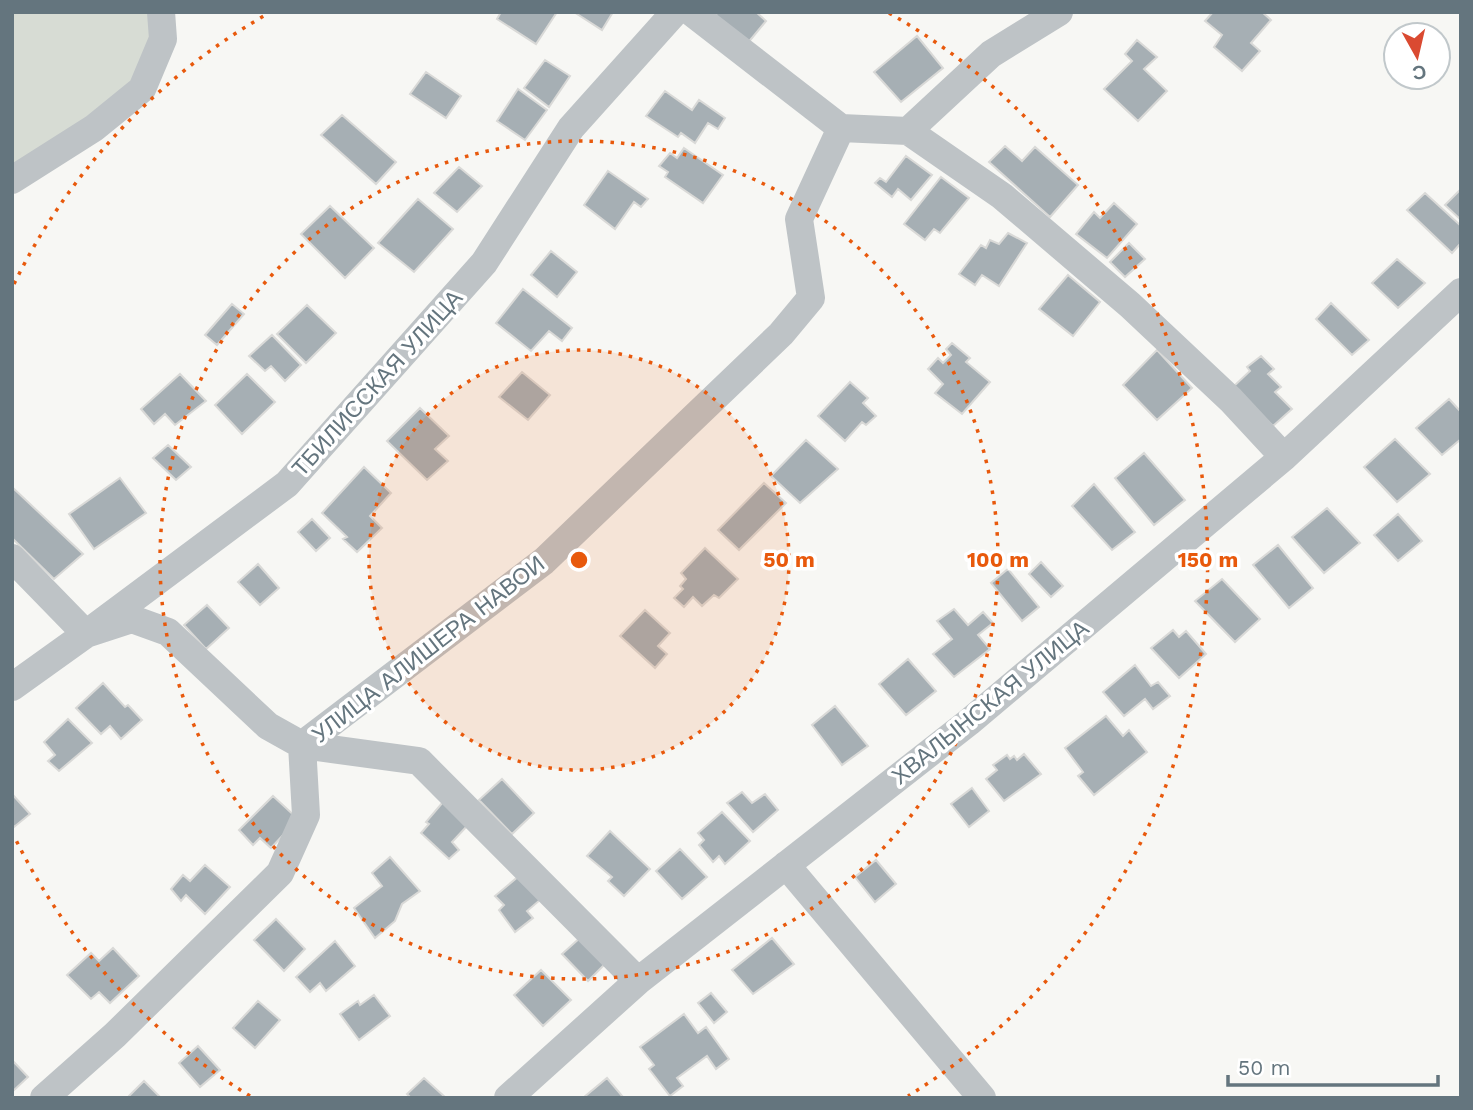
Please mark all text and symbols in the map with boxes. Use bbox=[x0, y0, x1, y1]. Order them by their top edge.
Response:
north arrow bbox=[1382, 21, 1452, 91]
text: С bbox=[1411, 60, 1428, 85]
street label: ТБИЛИССКАЯ УЛИЦА bbox=[287, 284, 469, 482]
text: 50 m bbox=[763, 547, 815, 572]
text: 100 m bbox=[967, 547, 1029, 572]
text: 150 m bbox=[1178, 547, 1238, 572]
centre of rings bbox=[567, 548, 591, 572]
street label: УЛИЦА АЛИШЕРА НАВОИ bbox=[307, 550, 550, 749]
street label: ХВАЛЫНСКАЯ УЛИЦА bbox=[886, 614, 1095, 790]
scale bar bbox=[1228, 1044, 1438, 1088]
text: 50 m bbox=[1238, 1055, 1290, 1080]

